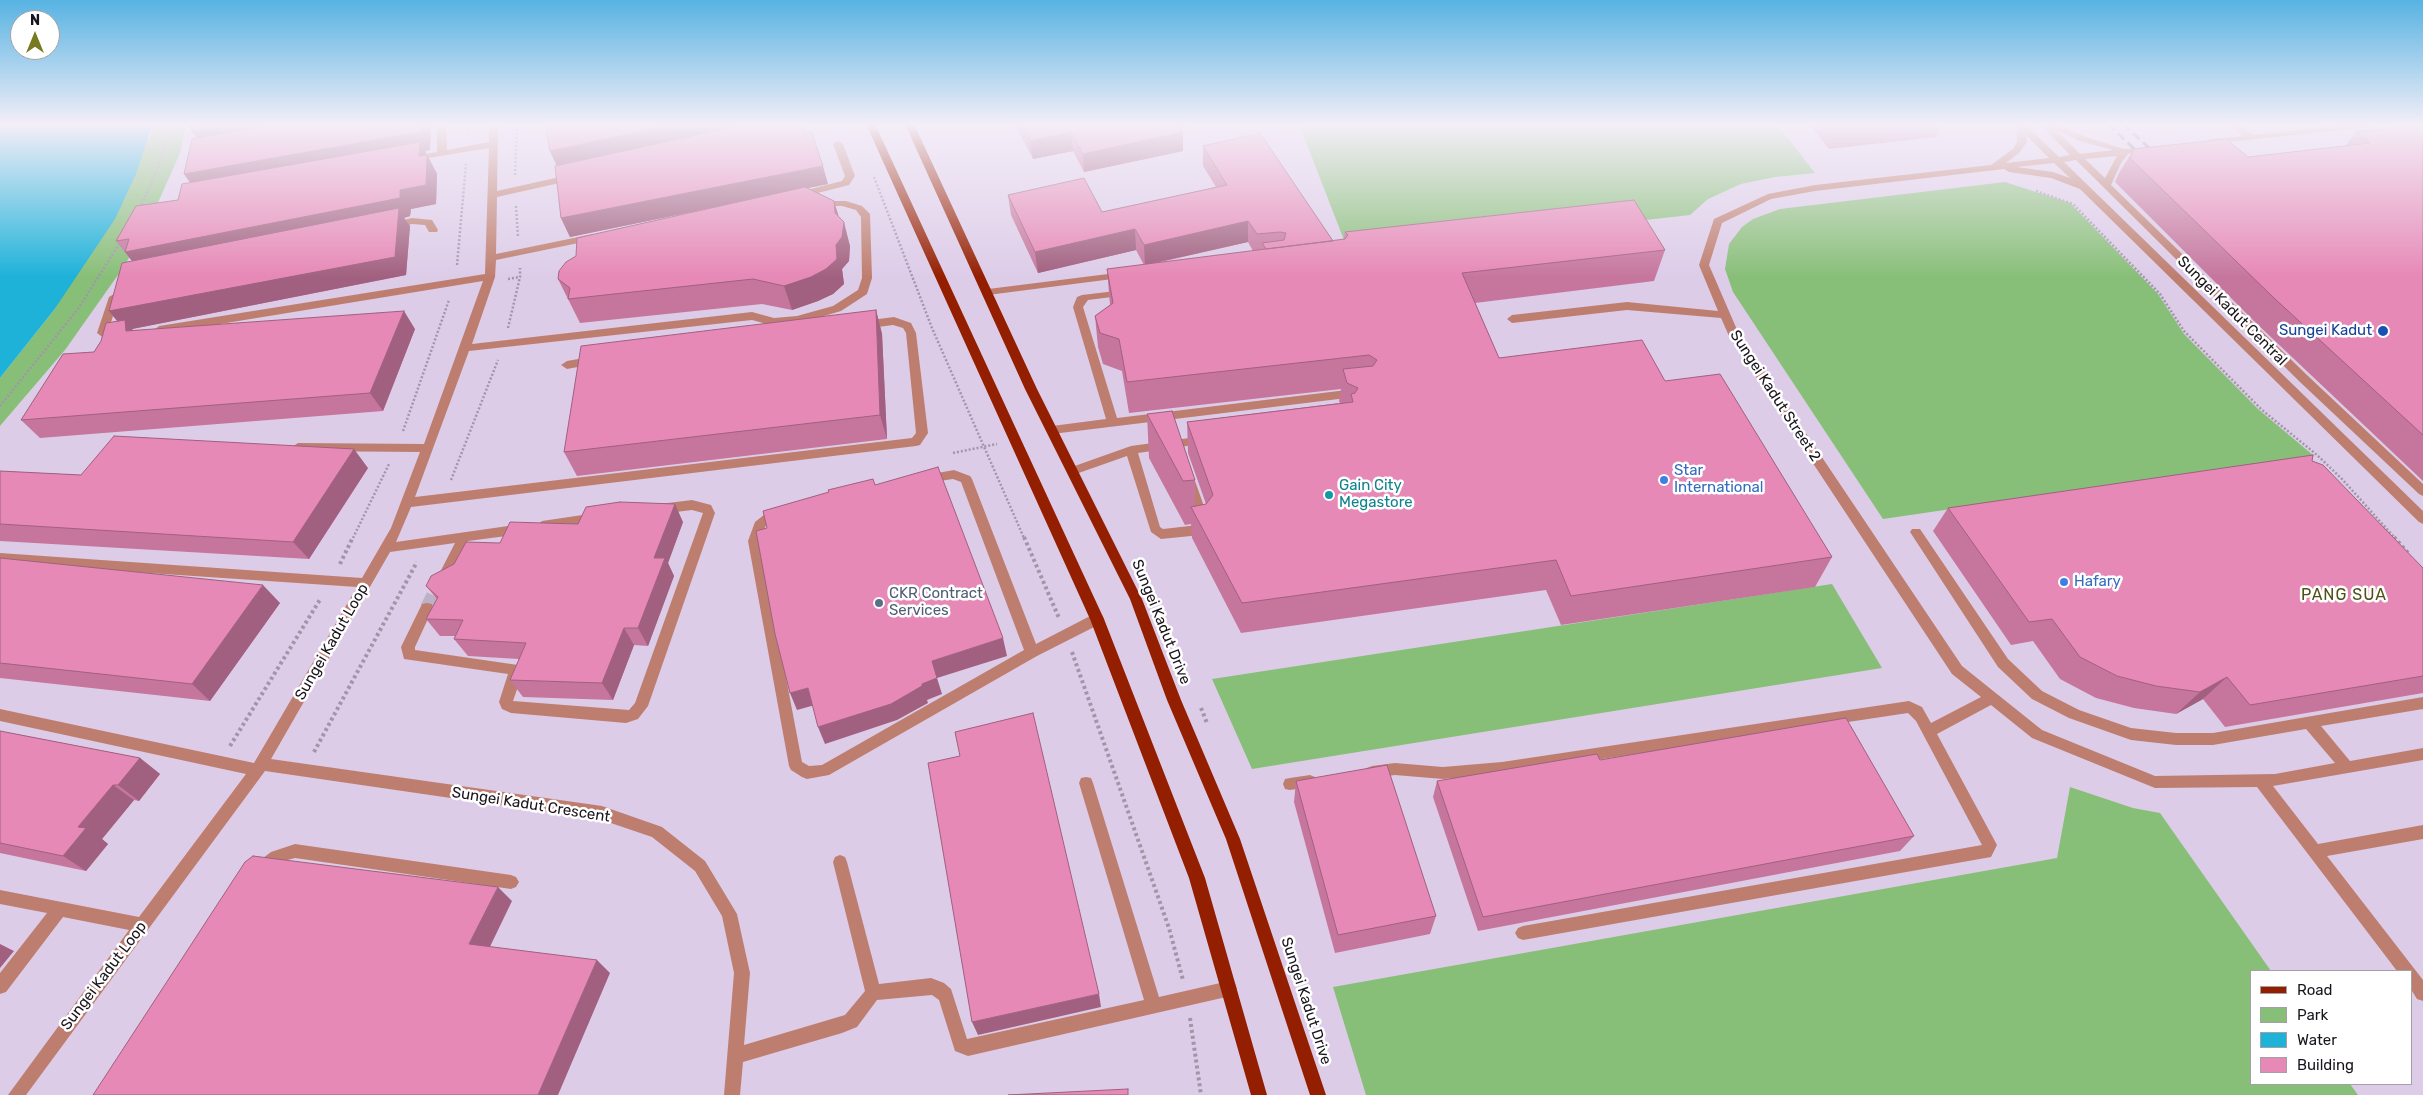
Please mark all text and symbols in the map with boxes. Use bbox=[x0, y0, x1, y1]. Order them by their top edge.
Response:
north arrow bbox=[10, 10, 60, 60]
text: N bbox=[30, 12, 40, 29]
street label: Sungei Kadut Central bbox=[2173, 252, 2291, 370]
place label: Sungei Kadut bbox=[2279, 322, 2372, 340]
marker: Sungei Kadut bbox=[2376, 324, 2390, 338]
street label: Sungei Kadut Street 2 bbox=[1726, 327, 1824, 465]
place label: Star International bbox=[1674, 462, 1763, 497]
marker: Star International bbox=[1658, 474, 1670, 486]
place label: Gain City Megastore bbox=[1339, 477, 1413, 512]
marker: Gain City Megastore bbox=[1323, 489, 1335, 501]
street label: Sungei Kadut Drive bbox=[1128, 557, 1194, 687]
place label: Hafary bbox=[2074, 573, 2121, 591]
marker: Hafary bbox=[2058, 576, 2070, 588]
street label: Sungei Kadut Loop bbox=[291, 581, 373, 703]
place label: CKR Contract Services bbox=[889, 585, 983, 620]
district label: PANG SUA bbox=[2300, 585, 2388, 605]
marker: CKR Contract Services bbox=[873, 597, 885, 609]
street label: Sungei Kadut Crescent bbox=[451, 784, 611, 826]
street label: Sungei Kadut Loop bbox=[57, 918, 151, 1034]
street label: Sungei Kadut Drive bbox=[1277, 935, 1335, 1067]
legend bbox=[2250, 970, 2413, 1085]
text: Road bbox=[2297, 981, 2333, 999]
text: Park bbox=[2297, 1006, 2328, 1024]
text: Water bbox=[2297, 1031, 2337, 1049]
text: Building bbox=[2297, 1056, 2354, 1074]

